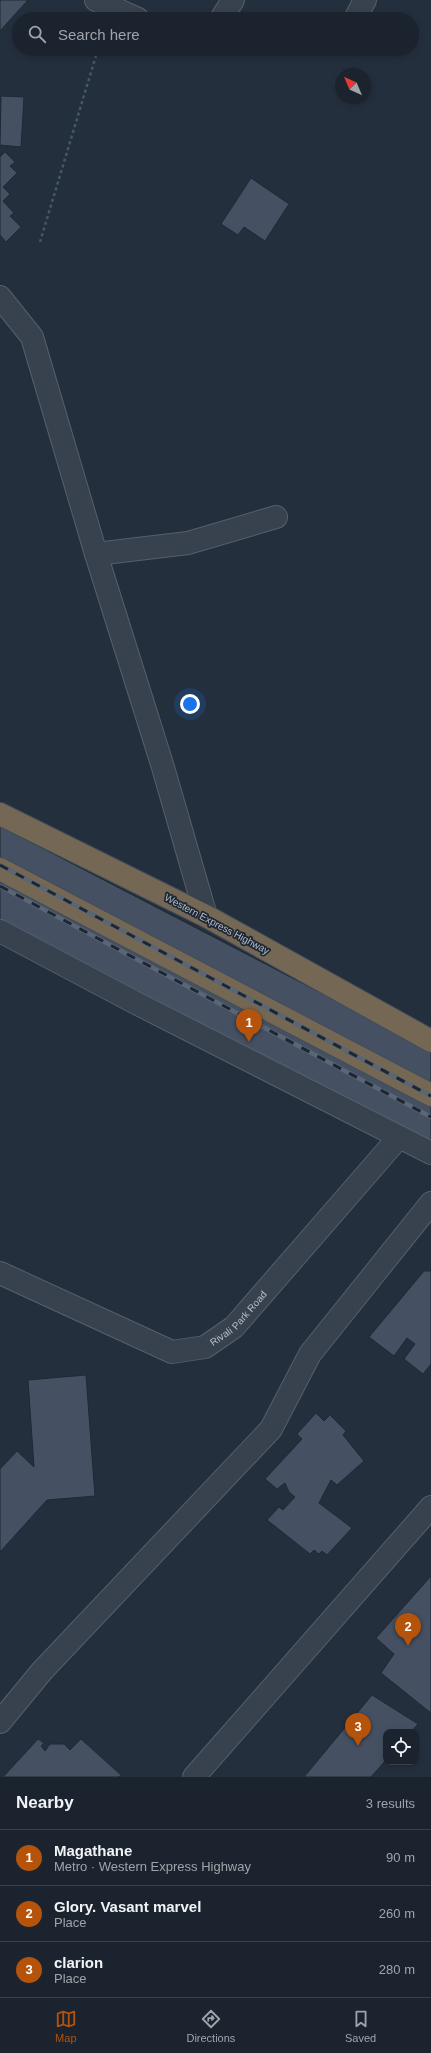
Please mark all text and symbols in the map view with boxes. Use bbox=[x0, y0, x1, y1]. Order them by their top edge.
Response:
search box bbox=[12, 12, 419, 56]
icon: search bbox=[26, 23, 48, 45]
text: Search here bbox=[58, 26, 140, 43]
north arrow bbox=[335, 68, 371, 104]
your location bbox=[180, 694, 200, 714]
street label: Western Express Highway bbox=[163, 892, 271, 956]
pin: 1 bbox=[236, 1009, 262, 1042]
street label: Rivali Park Road bbox=[208, 1288, 269, 1348]
pin: 2 bbox=[395, 1613, 421, 1646]
pin: 3 bbox=[345, 1713, 371, 1746]
map controls bbox=[383, 1729, 419, 1765]
button: locate bbox=[383, 1729, 419, 1765]
text: Nearby bbox=[16, 1793, 74, 1812]
text: 3 results bbox=[366, 1796, 415, 1811]
text: Magathane bbox=[54, 1842, 132, 1859]
text: 1 bbox=[25, 1850, 33, 1865]
text: 90 m bbox=[386, 1850, 415, 1865]
text: Metro · Western Express Highway bbox=[54, 1859, 251, 1874]
text: Glory. Vasant marvel bbox=[54, 1898, 201, 1915]
text: 2 bbox=[25, 1906, 33, 1921]
text: 260 m bbox=[379, 1906, 415, 1921]
text: Place bbox=[54, 1915, 87, 1930]
text: clarion bbox=[54, 1954, 103, 1971]
text: 3 bbox=[25, 1962, 33, 1977]
text: 280 m bbox=[379, 1962, 415, 1977]
text: Place bbox=[54, 1971, 87, 1986]
tab: Map bbox=[55, 2008, 77, 2044]
tab: Directions bbox=[186, 2008, 235, 2044]
tab: Saved bbox=[345, 2008, 376, 2044]

